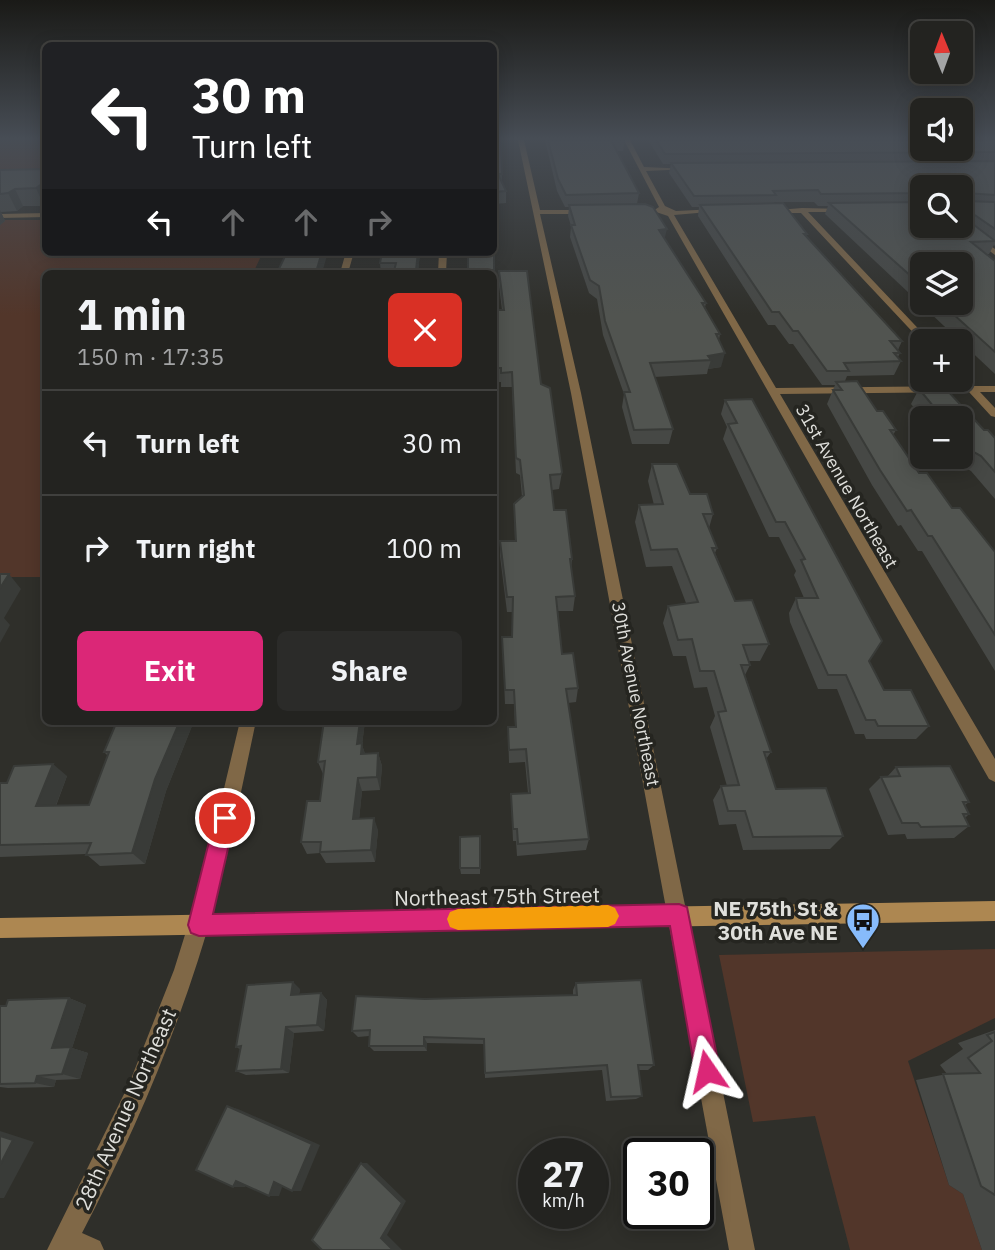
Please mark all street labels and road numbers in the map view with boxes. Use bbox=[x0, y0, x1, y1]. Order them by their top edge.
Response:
street label: 31st Avenue Northeast bbox=[791, 400, 903, 572]
street label: 30th Avenue Northeast bbox=[607, 600, 665, 788]
street label: Northeast 75th Street bbox=[394, 880, 600, 912]
street label: 28th Avenue Northeast bbox=[68, 1004, 182, 1214]

